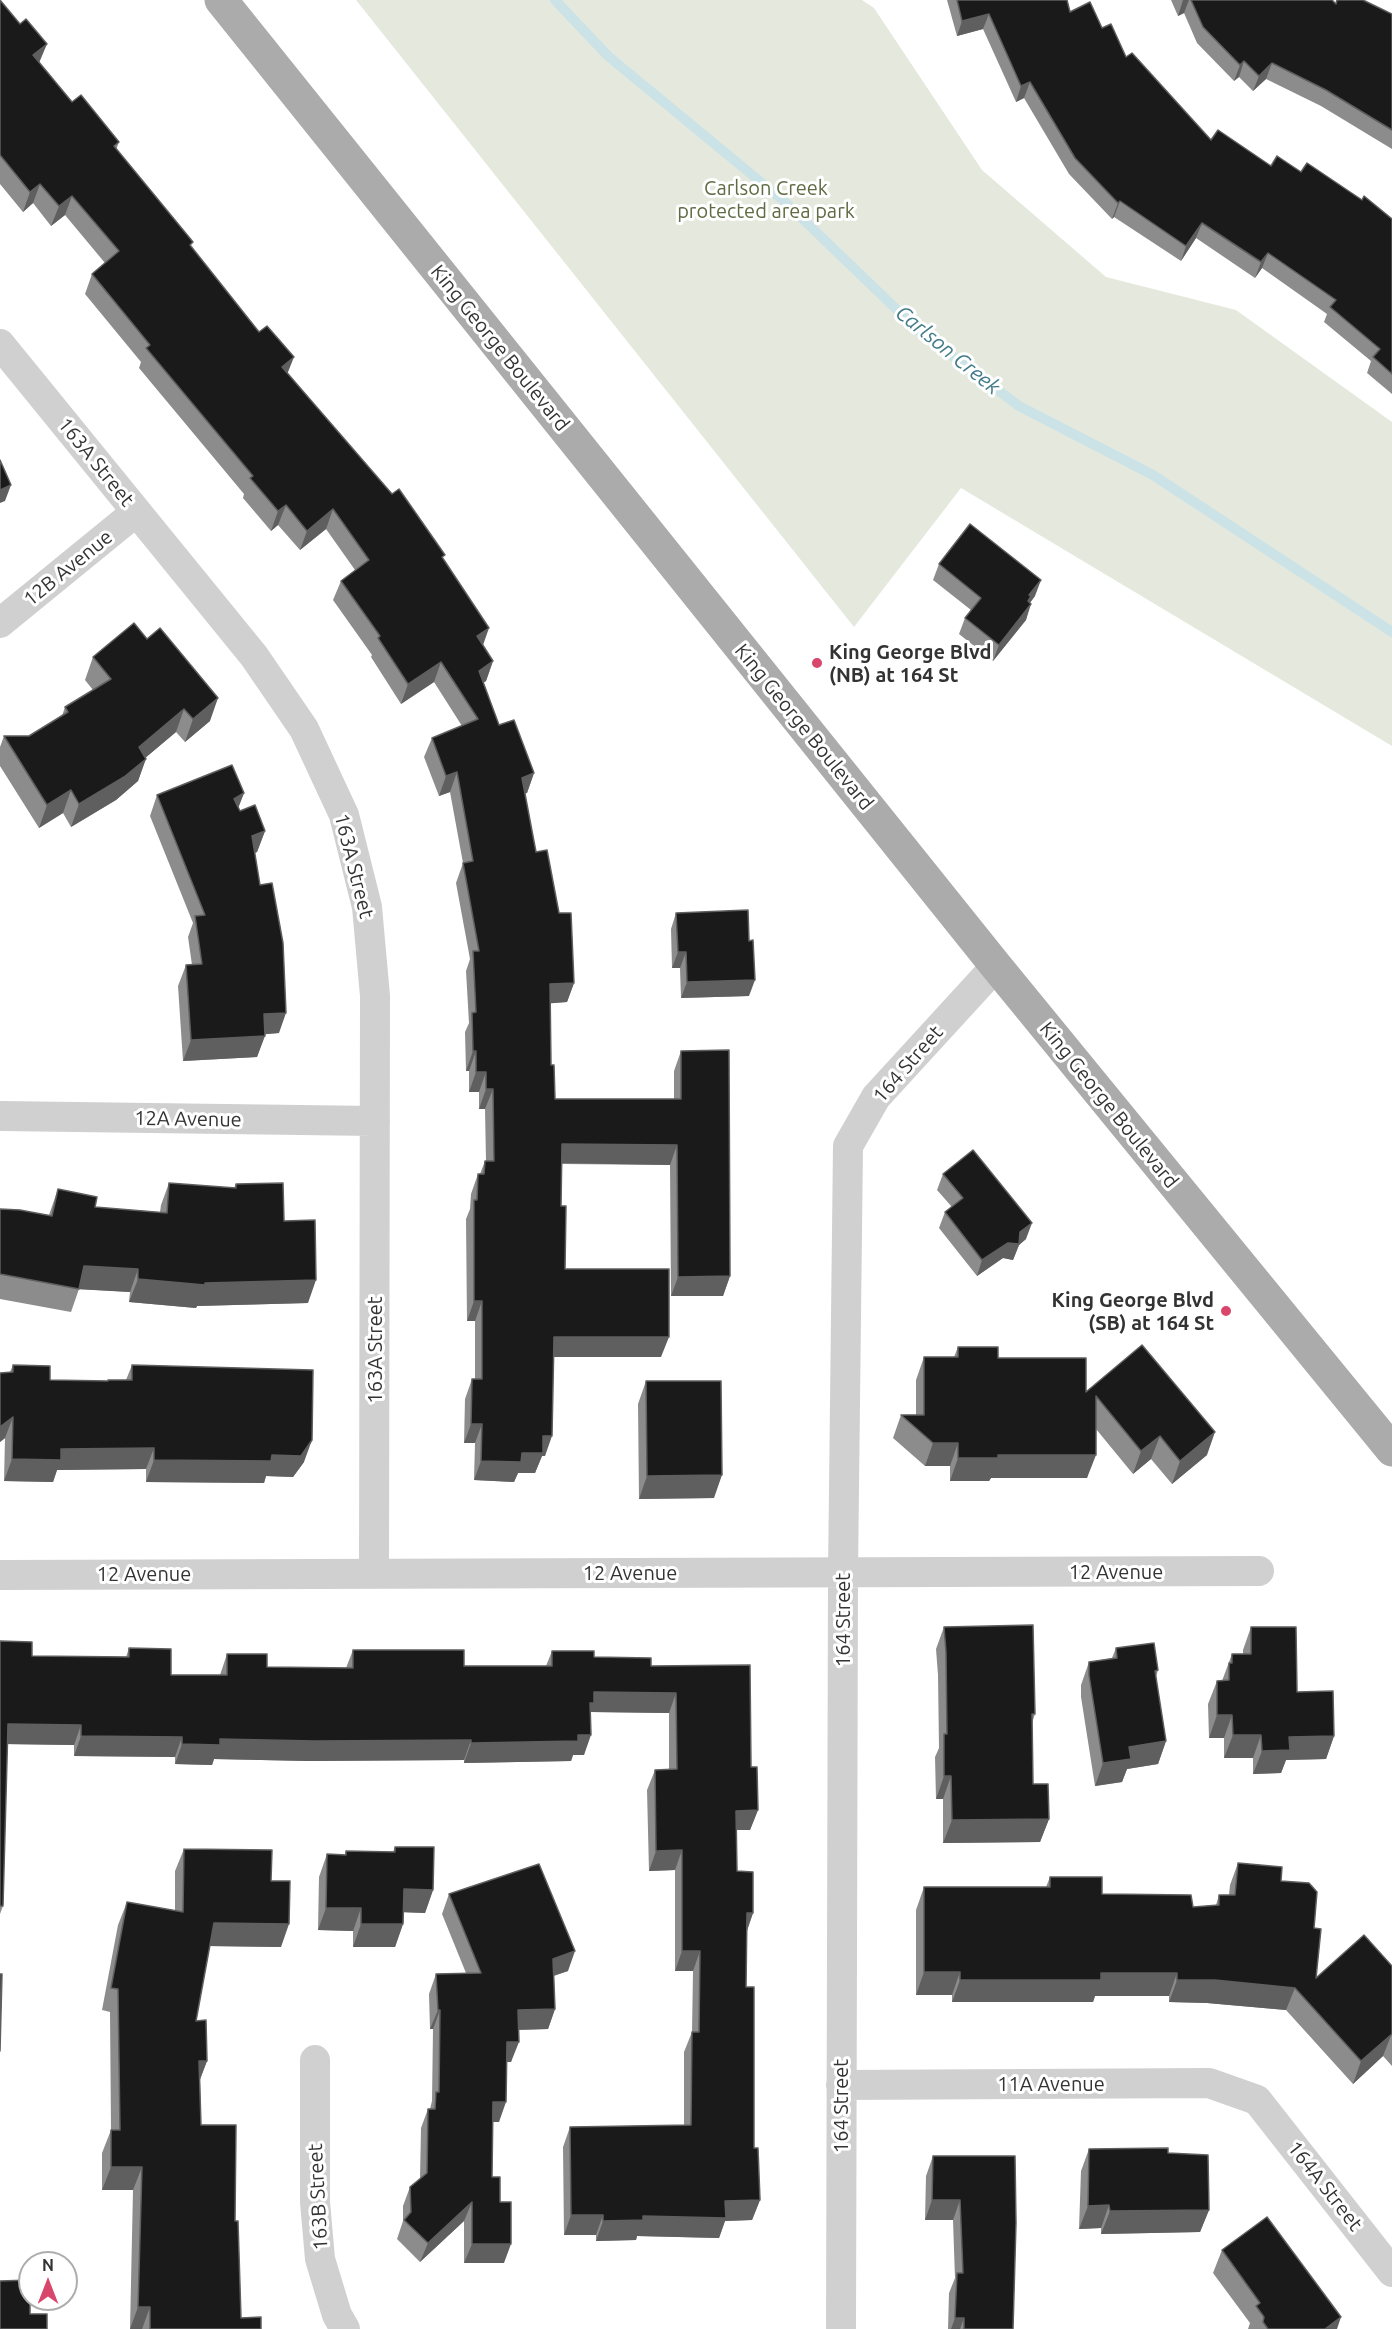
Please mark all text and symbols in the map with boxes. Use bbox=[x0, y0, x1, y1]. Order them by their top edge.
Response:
park label: Carlson Creek protected area park bbox=[677, 176, 855, 223]
street label: King George Boulevard bbox=[426, 260, 574, 436]
water label: Carlson Creek bbox=[890, 300, 1006, 400]
street label: 163A Street bbox=[53, 413, 139, 511]
street label: 12B Avenue bbox=[19, 525, 117, 611]
street label: King George Boulevard bbox=[730, 639, 878, 815]
place label: King George Blvd (NB) at 164 St bbox=[829, 640, 991, 687]
marker: King George Blvd (NB) at 164 St bbox=[810, 656, 824, 670]
street label: 163A Street bbox=[329, 811, 379, 921]
street label: King George Boulevard bbox=[1035, 1017, 1183, 1193]
street label: 164 Street bbox=[868, 1021, 948, 1107]
street label: 12A Avenue bbox=[134, 1106, 242, 1132]
place label: King George Blvd (SB) at 164 St bbox=[1052, 1288, 1214, 1335]
street label: 163A Street bbox=[363, 1296, 387, 1404]
marker: King George Blvd (SB) at 164 St bbox=[1219, 1304, 1233, 1318]
street label: 12 Avenue bbox=[1069, 1560, 1163, 1584]
street label: 12 Avenue bbox=[583, 1561, 677, 1585]
street label: 12 Avenue bbox=[97, 1562, 191, 1586]
street label: 164 Street bbox=[831, 1573, 855, 1667]
street label: 164 Street bbox=[829, 2059, 853, 2153]
street label: 11A Avenue bbox=[997, 2072, 1105, 2096]
street label: 164A Street bbox=[1283, 2136, 1367, 2236]
street label: 163B Street bbox=[303, 2143, 333, 2251]
north arrow bbox=[18, 2251, 78, 2311]
text: N bbox=[42, 2256, 54, 2274]

